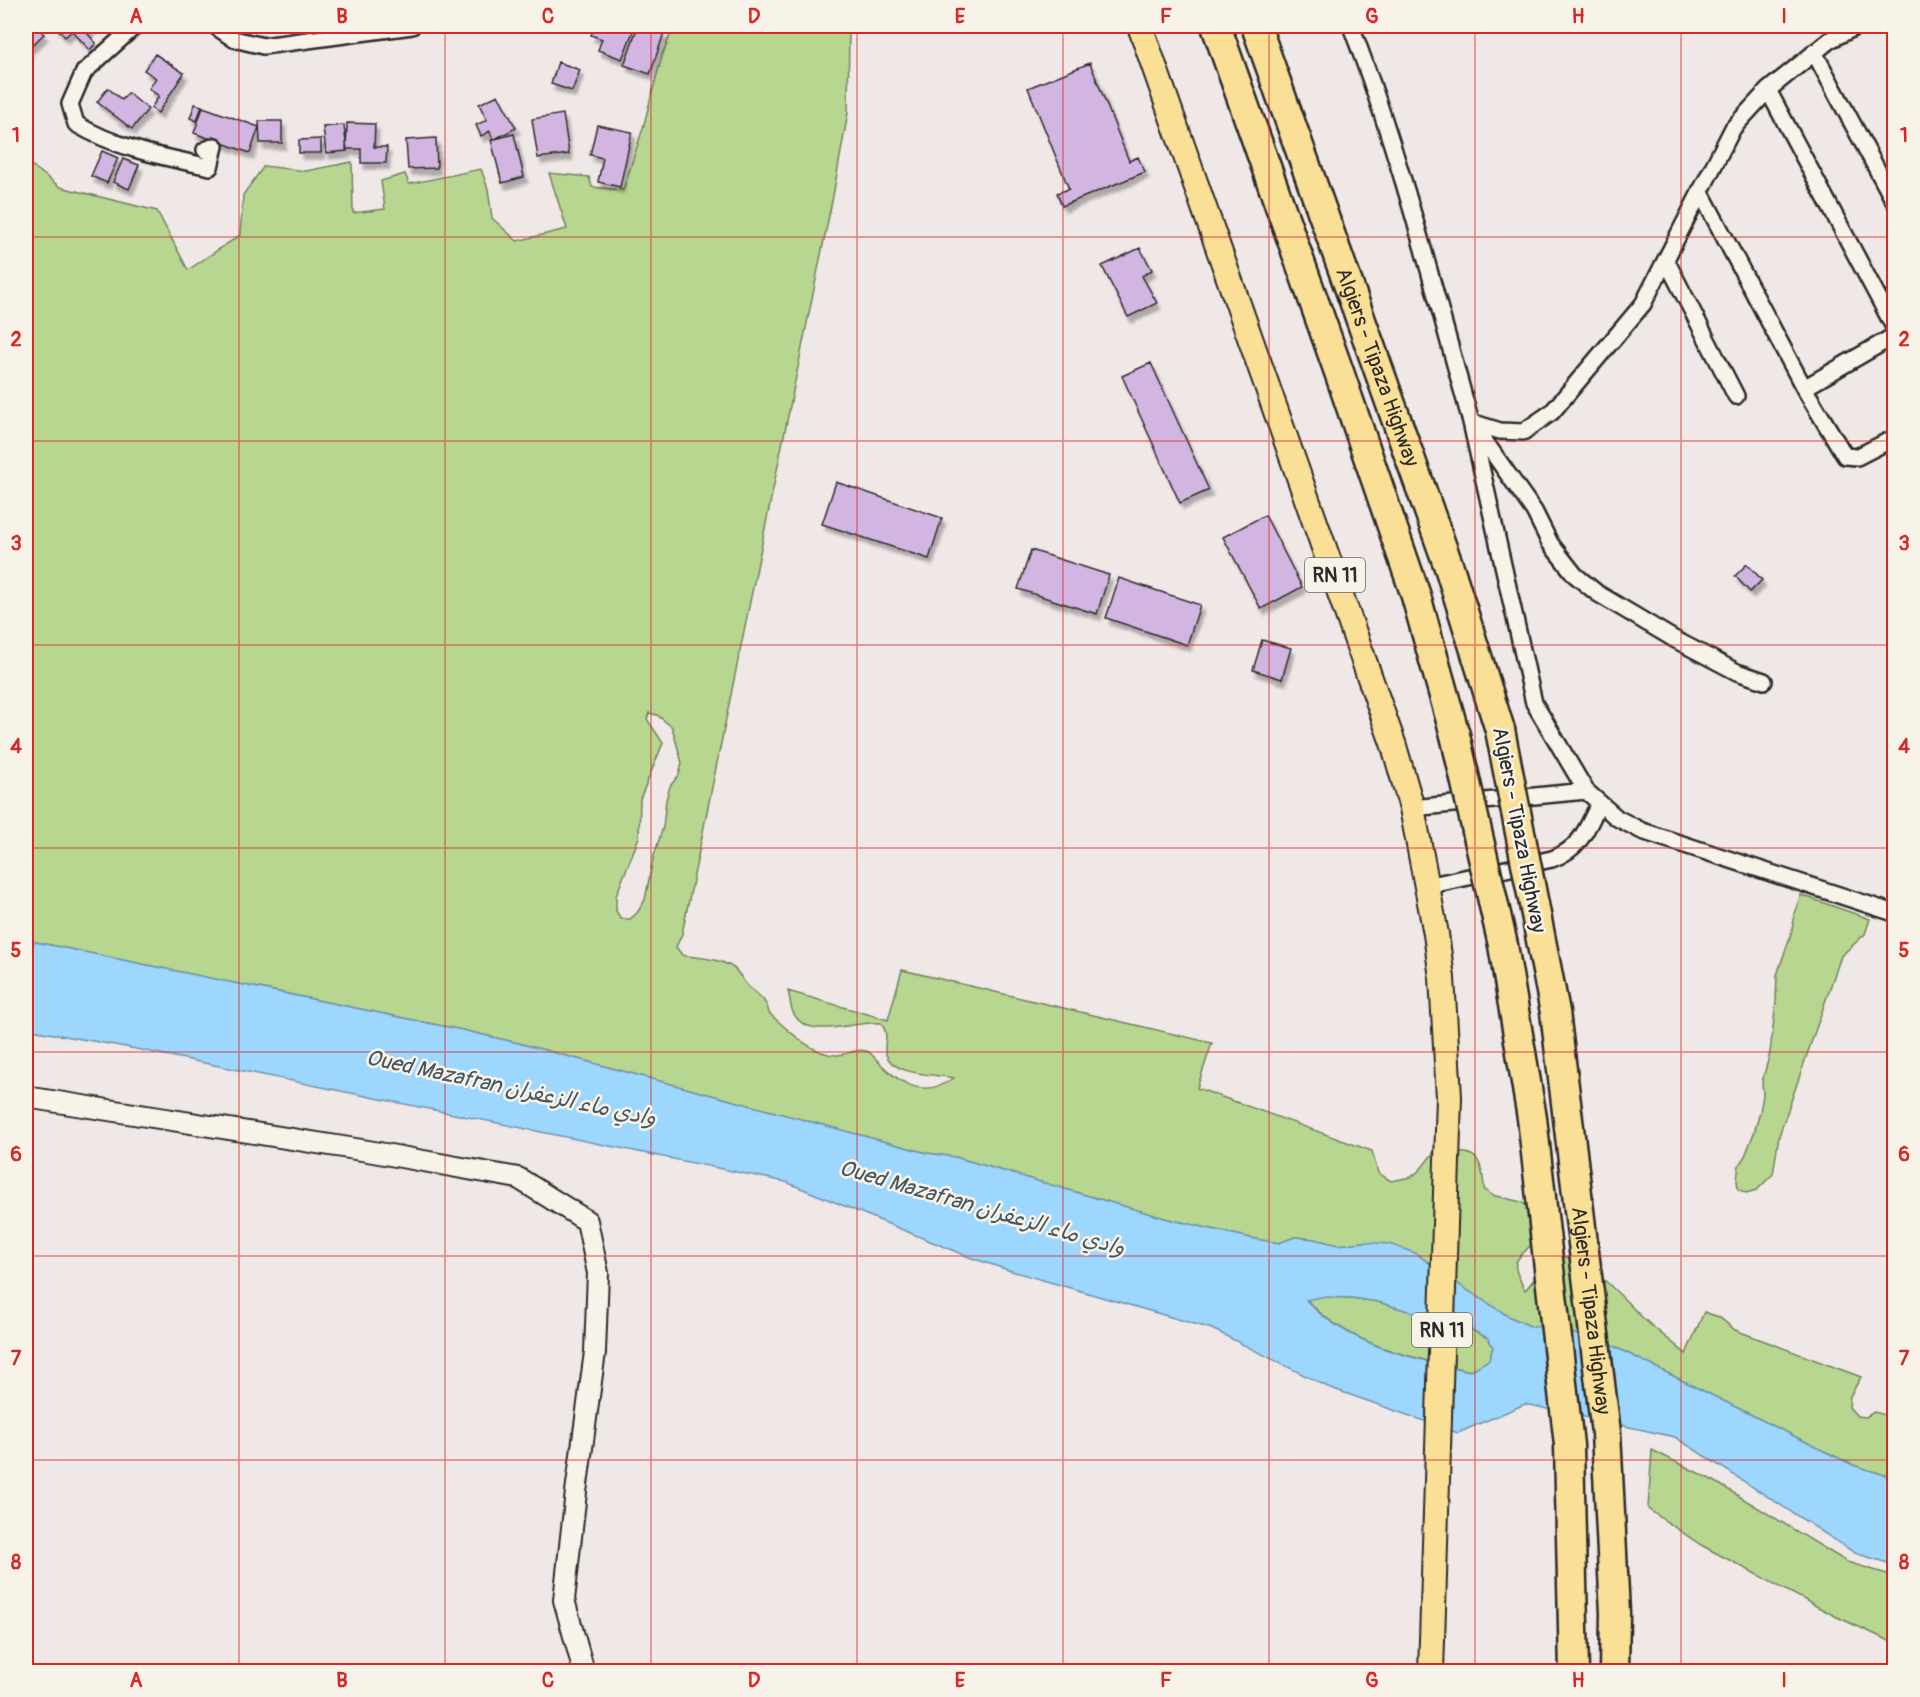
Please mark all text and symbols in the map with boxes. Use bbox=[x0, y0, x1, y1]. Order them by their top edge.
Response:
text: A bbox=[130, 4, 143, 29]
text: B bbox=[336, 4, 348, 29]
text: C bbox=[542, 4, 554, 29]
text: D bbox=[748, 4, 761, 29]
text: E bbox=[955, 4, 966, 29]
text: F bbox=[1160, 4, 1172, 29]
text: G bbox=[1365, 4, 1379, 29]
text: H bbox=[1572, 4, 1585, 29]
text: I bbox=[1781, 4, 1787, 29]
text: 1 bbox=[12, 123, 20, 148]
text: 1 bbox=[1900, 123, 1908, 148]
street label: Algiers - Tipaza Highway bbox=[1330, 264, 1425, 470]
text: 2 bbox=[10, 327, 22, 352]
text: 2 bbox=[1898, 327, 1910, 352]
text: 3 bbox=[10, 531, 22, 556]
text: 3 bbox=[1898, 531, 1910, 556]
road number: RN 11 bbox=[1305, 558, 1365, 592]
street label: Algiers - Tipaza Highway bbox=[1486, 725, 1552, 935]
text: 4 bbox=[10, 734, 22, 759]
text: 4 bbox=[1898, 734, 1910, 759]
text: 5 bbox=[11, 938, 22, 963]
text: 5 bbox=[1899, 938, 1910, 963]
water label: Oued Mazafran وادي ماء الزعفران bbox=[363, 1044, 659, 1133]
text: 6 bbox=[10, 1142, 22, 1167]
text: 6 bbox=[1898, 1142, 1910, 1167]
water label: Oued Mazafran وادي ماء الزعفران bbox=[836, 1154, 1128, 1263]
street label: Algiers - Tipaza Highway bbox=[1565, 1205, 1617, 1416]
road number: RN 11 bbox=[1412, 1313, 1472, 1347]
text: 7 bbox=[11, 1346, 22, 1371]
text: 7 bbox=[1899, 1346, 1910, 1371]
text: 8 bbox=[11, 1550, 21, 1575]
text: 8 bbox=[1899, 1550, 1909, 1575]
text: A bbox=[130, 1668, 143, 1693]
text: B bbox=[336, 1668, 348, 1693]
text: C bbox=[542, 1668, 554, 1693]
text: D bbox=[748, 1668, 761, 1693]
text: E bbox=[955, 1668, 966, 1693]
text: F bbox=[1160, 1668, 1172, 1693]
text: G bbox=[1365, 1668, 1379, 1693]
text: H bbox=[1572, 1668, 1585, 1693]
text: I bbox=[1781, 1668, 1787, 1693]

